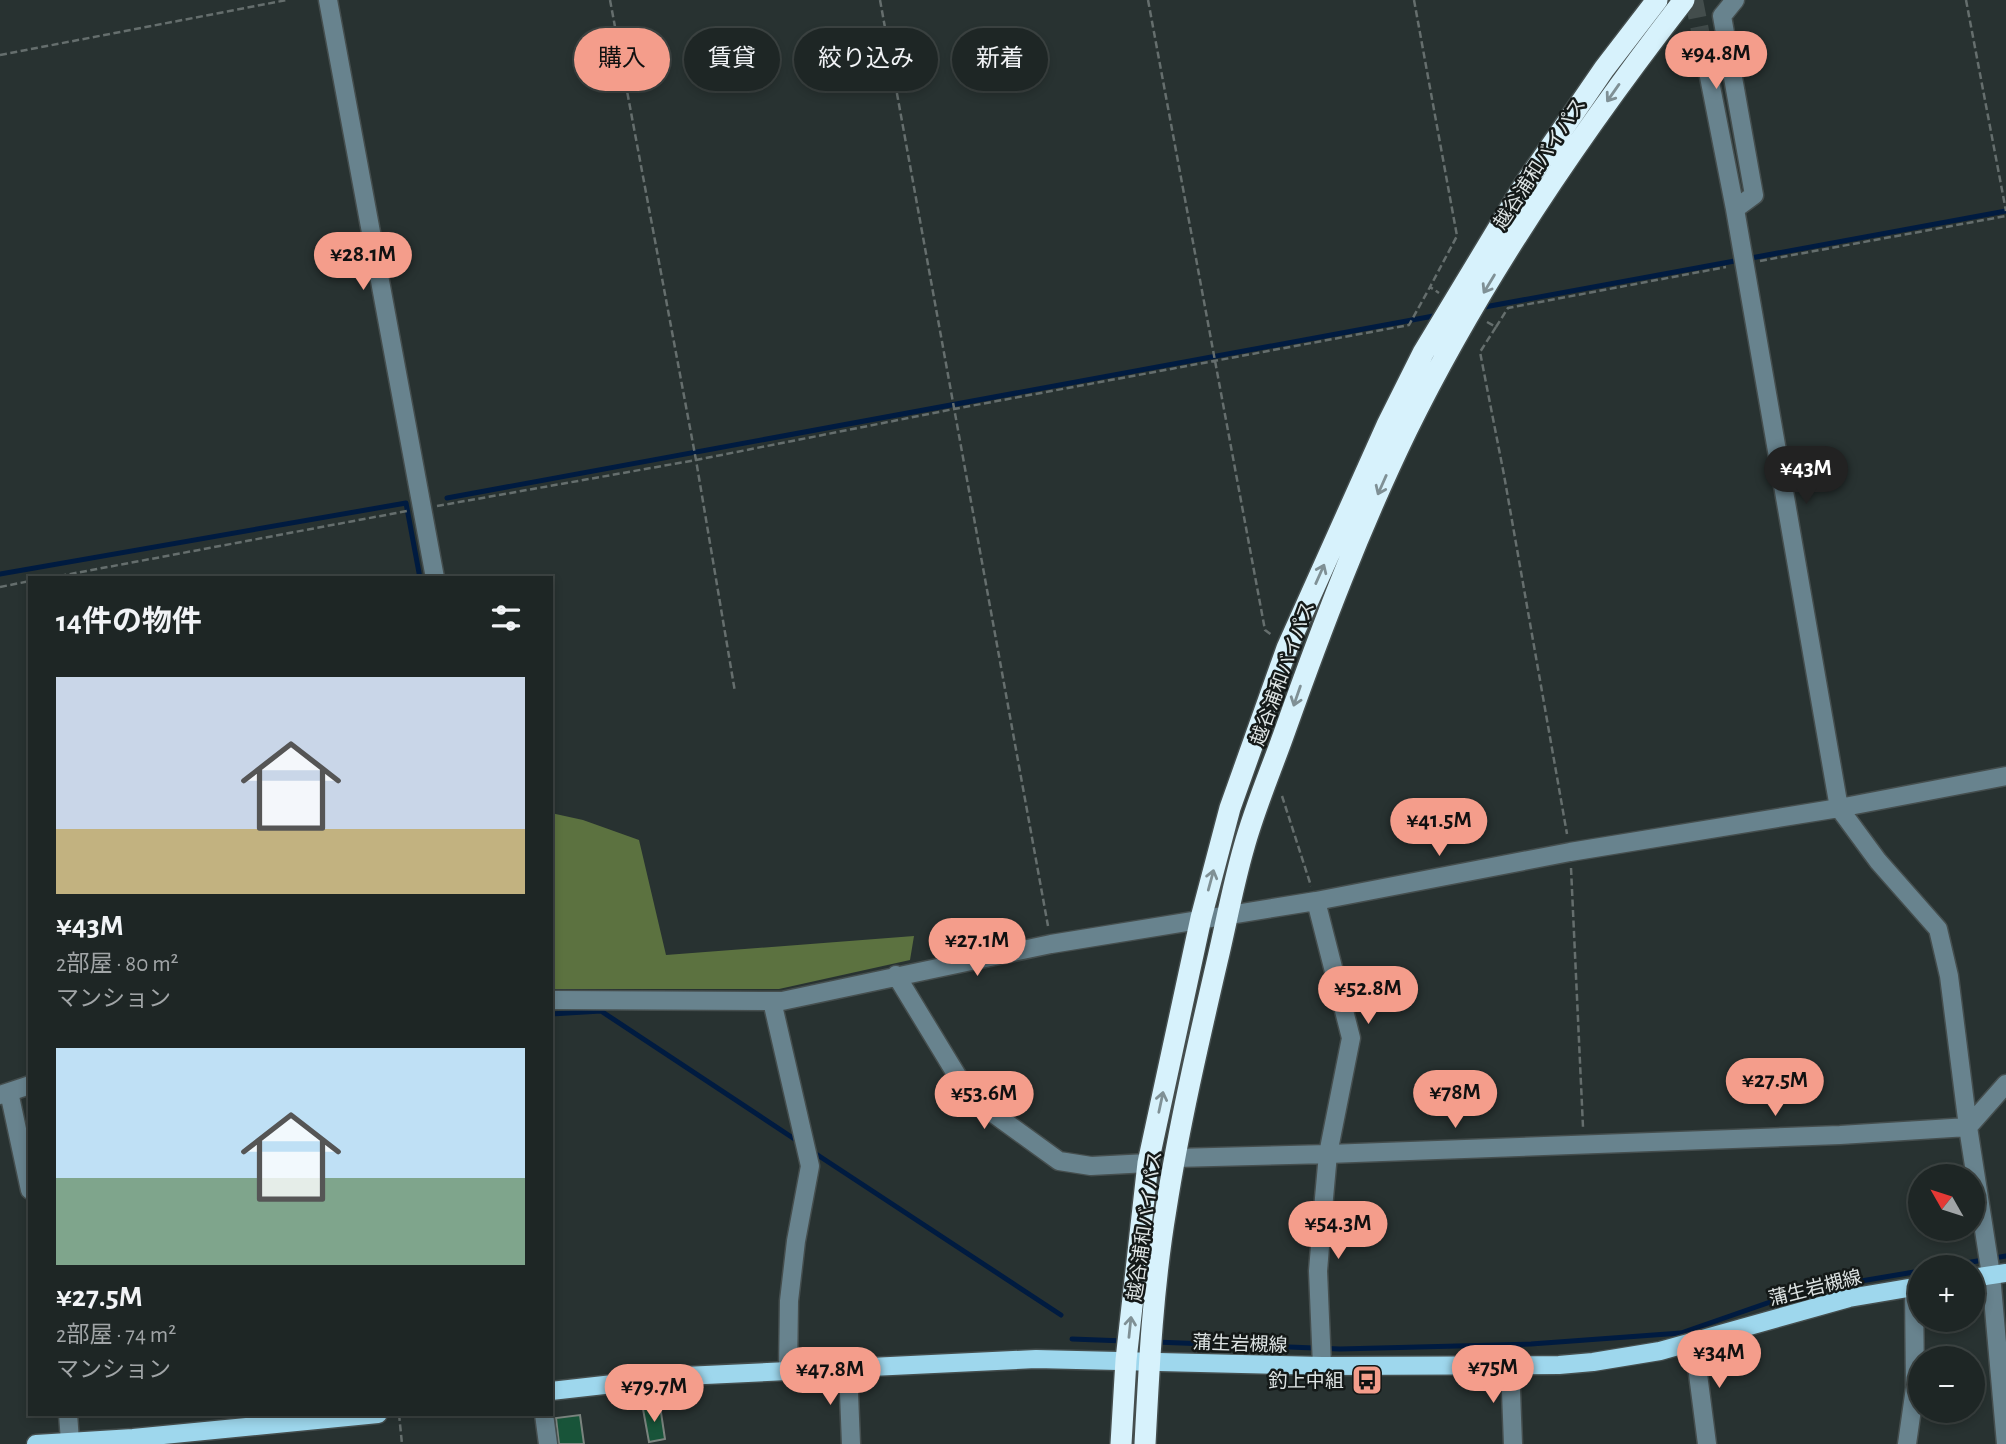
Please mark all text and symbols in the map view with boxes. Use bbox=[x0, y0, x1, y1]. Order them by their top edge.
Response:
chip: 購入 bbox=[574, 28, 670, 91]
chip: 賃貸 bbox=[684, 28, 780, 91]
chip: 絞り込み bbox=[794, 28, 938, 91]
chip: 新着 bbox=[952, 28, 1048, 91]
pin: ¥94.8M bbox=[1659, 32, 1773, 91]
text: ¥94.8M bbox=[1681, 42, 1751, 65]
one-way arrow bbox=[1606, 83, 1620, 102]
street label: 越谷浦和バイパス bbox=[1490, 95, 1590, 233]
pin: ¥28.1M bbox=[306, 232, 420, 292]
text: ¥28.1M bbox=[330, 243, 396, 266]
one-way arrow bbox=[1482, 273, 1496, 293]
pin: ¥43M bbox=[1765, 447, 1847, 506]
text: ¥43M bbox=[1780, 457, 1832, 480]
one-way arrow bbox=[1375, 474, 1389, 495]
one-way arrow bbox=[1314, 564, 1327, 585]
icon: filters bbox=[487, 599, 525, 637]
street label: 越谷浦和バイパス bbox=[1248, 599, 1318, 748]
text: 14件の物件 bbox=[56, 607, 202, 637]
one-way arrow bbox=[1290, 684, 1302, 706]
icon: home bbox=[228, 723, 354, 849]
pin: ¥41.5M bbox=[1382, 798, 1496, 858]
text: ¥41.5M bbox=[1406, 809, 1472, 832]
one-way arrow bbox=[1205, 869, 1218, 892]
text: ¥43M bbox=[56, 911, 124, 941]
pin: ¥27.1M bbox=[920, 918, 1034, 978]
text: ¥27.1M bbox=[945, 929, 1009, 952]
text: 2部屋 · 80 m² bbox=[56, 953, 179, 976]
pin: ¥52.8M bbox=[1311, 967, 1425, 1026]
text: ¥52.8M bbox=[1334, 977, 1402, 1000]
text: マンション bbox=[56, 988, 171, 1011]
pin: ¥27.5M bbox=[1718, 1058, 1832, 1118]
text: ¥27.5M bbox=[1742, 1069, 1808, 1092]
pin: ¥78M bbox=[1414, 1070, 1496, 1130]
pin: ¥53.6M bbox=[927, 1072, 1041, 1131]
text: ¥78M bbox=[1429, 1081, 1481, 1104]
text: ¥53.6M bbox=[951, 1082, 1017, 1105]
one-way arrow bbox=[1155, 1091, 1169, 1114]
icon: home bbox=[228, 1094, 354, 1220]
street label: 越谷浦和バイパス bbox=[1125, 1150, 1165, 1303]
north arrow bbox=[1908, 1164, 1984, 1241]
map controls bbox=[1908, 1164, 1985, 1423]
pin: ¥54.3M bbox=[1281, 1202, 1395, 1261]
text: ¥54.3M bbox=[1304, 1212, 1372, 1235]
button: + bbox=[1908, 1255, 1985, 1332]
street label: 蒲生岩槻線 bbox=[1766, 1266, 1864, 1309]
text: ¥27.5M bbox=[56, 1282, 143, 1312]
one-way arrow bbox=[1123, 1316, 1136, 1339]
text: 2部屋 · 74 m² bbox=[56, 1324, 176, 1347]
pin: ¥34M bbox=[1678, 1330, 1760, 1390]
street label: 蒲生岩槻線 bbox=[1192, 1331, 1288, 1356]
text: ¥34M bbox=[1693, 1341, 1745, 1364]
pin: ¥75M bbox=[1452, 1346, 1534, 1405]
button: − bbox=[1908, 1346, 1985, 1423]
pin: ¥47.8M bbox=[773, 1348, 887, 1407]
text: ¥75M bbox=[1468, 1356, 1518, 1379]
text: ¥47.8M bbox=[796, 1358, 864, 1381]
text: マンション bbox=[56, 1359, 171, 1382]
bus stop icon: 釣上中組 bbox=[1350, 1363, 1384, 1397]
pin: ¥79.7M bbox=[597, 1364, 711, 1424]
place label: 釣上中組 bbox=[1268, 1370, 1344, 1391]
text: ¥79.7M bbox=[621, 1375, 687, 1398]

